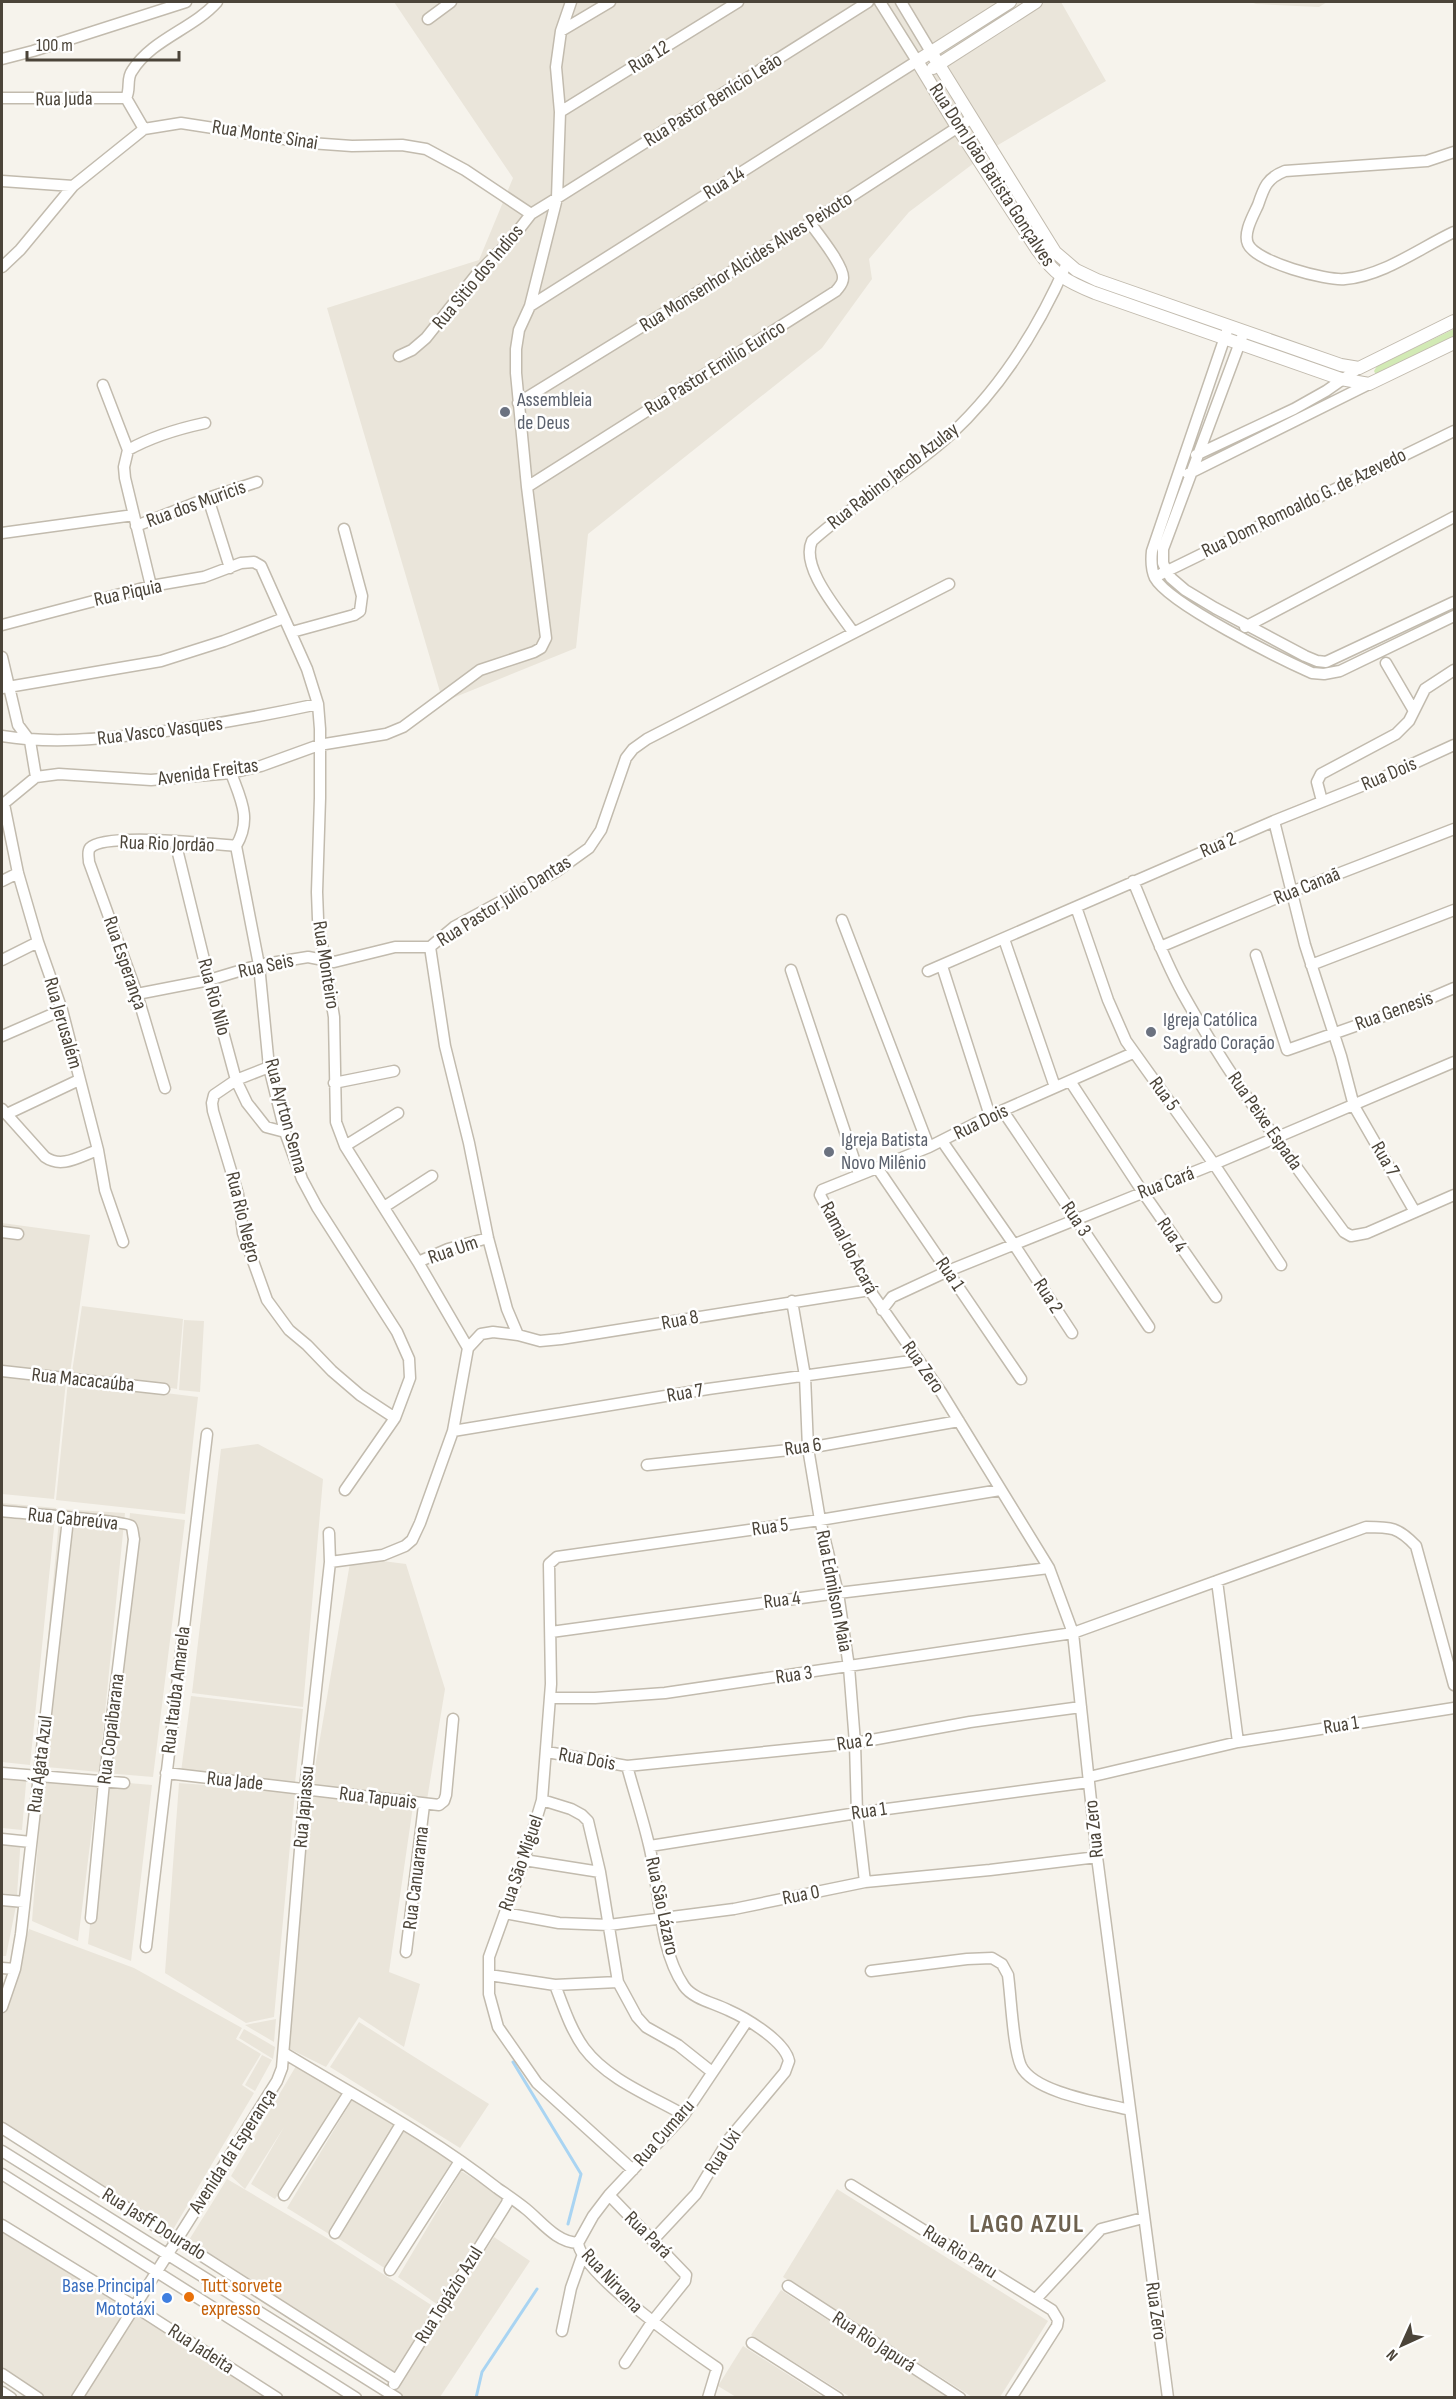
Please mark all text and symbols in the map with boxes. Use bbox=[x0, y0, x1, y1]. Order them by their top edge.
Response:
scale bar bbox=[27, 24, 178, 62]
text: 100 m bbox=[36, 35, 73, 56]
street label: Rua 12 bbox=[624, 35, 674, 79]
street label: Rua Pastor Benício Leão bbox=[639, 48, 787, 152]
street label: Rua Dom João Batista Gonçalves bbox=[924, 79, 1060, 271]
street label: Rua Juda bbox=[35, 87, 93, 111]
street label: Rua Monte Sinai bbox=[210, 115, 320, 155]
street label: Rua 14 bbox=[699, 161, 749, 205]
street label: Rua Monsenhor Alcides Alves Peixoto bbox=[635, 187, 857, 337]
street label: Rua Sitio dos Indios bbox=[427, 220, 529, 334]
street label: Rua Pastor Emilio Eurico bbox=[640, 315, 790, 421]
place label: Assembleia de Deus bbox=[516, 388, 592, 435]
marker: Assembleia de Deus bbox=[498, 405, 512, 419]
street label: Rua Rabino Jacob Azulay bbox=[823, 417, 964, 535]
street label: Rua Dom Romoaldo G. de Azevedo bbox=[1198, 443, 1410, 563]
street label: Rua dos Muricis bbox=[143, 475, 249, 533]
street label: Rua Piquia bbox=[92, 574, 164, 612]
street label: Rua Vasco Vasques bbox=[96, 711, 224, 751]
street label: Rua Dois bbox=[1358, 752, 1420, 796]
street label: Avenida Freitas bbox=[155, 753, 260, 791]
street label: Rua 2 bbox=[1196, 827, 1240, 863]
street label: Rua Rio Jordão bbox=[119, 830, 215, 858]
street label: Rua Pastor Julio Dantas bbox=[433, 850, 575, 952]
street label: Rua Canaã bbox=[1270, 862, 1344, 910]
street label: Rua Esperança bbox=[98, 913, 152, 1013]
street label: Rua Monteiro bbox=[307, 919, 345, 1011]
street label: Rua Seis bbox=[236, 948, 296, 984]
street label: Rua Rio Nilo bbox=[192, 956, 236, 1038]
street label: Rua Jerusalém bbox=[38, 974, 88, 1072]
street label: Rua Genesis bbox=[1352, 986, 1436, 1036]
place label: Igreja Católica Sagrado Coração bbox=[1163, 1008, 1275, 1055]
marker: Igreja Católica Sagrado Coração bbox=[1144, 1025, 1158, 1039]
street label: Rua Ayrton Senna bbox=[259, 1056, 313, 1176]
street label: Rua Peixe Espada bbox=[1222, 1067, 1308, 1175]
street label: Rua 5 bbox=[1144, 1072, 1184, 1116]
street label: Rua Dois bbox=[950, 1099, 1012, 1145]
place label: Igreja Batista Novo Milênio bbox=[841, 1128, 928, 1175]
street label: Rua 7 bbox=[1365, 1137, 1405, 1181]
marker: Igreja Batista Novo Milênio bbox=[822, 1145, 836, 1159]
street label: Rua Cará bbox=[1134, 1161, 1198, 1205]
street label: Rua Rio Negro bbox=[220, 1169, 266, 1265]
street label: Rua 3 bbox=[1056, 1197, 1096, 1241]
street label: Ramal do Acará bbox=[815, 1198, 883, 1298]
street label: Rua 4 bbox=[1152, 1213, 1192, 1257]
street label: Rua Um bbox=[425, 1230, 481, 1270]
street label: Rua 1 bbox=[930, 1253, 970, 1295]
street label: Rua 2 bbox=[1028, 1274, 1068, 1318]
street label: Rua 8 bbox=[659, 1305, 701, 1335]
street label: Rua Zero bbox=[897, 1336, 949, 1398]
street label: Rua Macacaúba bbox=[30, 1363, 136, 1397]
street label: Rua 7 bbox=[665, 1378, 705, 1408]
street label: Rua 6 bbox=[783, 1433, 823, 1461]
street label: Rua Cabreúva bbox=[27, 1502, 119, 1536]
street label: Rua 5 bbox=[750, 1513, 790, 1541]
street label: Rua Edmilson Maia bbox=[810, 1528, 858, 1654]
street label: Rua 4 bbox=[762, 1586, 802, 1614]
street label: Rua Itaúba Amarela bbox=[156, 1625, 196, 1755]
street label: Rua 3 bbox=[774, 1661, 814, 1689]
street label: Rua Copaibarana bbox=[92, 1672, 130, 1786]
street label: Rua 1 bbox=[1322, 1710, 1360, 1740]
street label: Rua Ágata Azul bbox=[22, 1714, 58, 1814]
street label: Rua 2 bbox=[835, 1728, 875, 1756]
street label: Rua Dois bbox=[557, 1742, 617, 1776]
street label: Rua Japiassu bbox=[288, 1765, 320, 1849]
street label: Rua Jade bbox=[206, 1766, 264, 1796]
street label: Rua Tapuais bbox=[338, 1781, 418, 1815]
street label: Rua 1 bbox=[850, 1797, 888, 1825]
street label: Rua Zero bbox=[1079, 1799, 1109, 1859]
street label: Rua São Miguel bbox=[493, 1812, 549, 1914]
street label: Rua Canuarama bbox=[398, 1825, 434, 1931]
street label: Rua São Lázaro bbox=[640, 1855, 684, 1957]
street label: Rua 0 bbox=[780, 1880, 822, 1910]
street label: Avenida da Esperança bbox=[183, 2084, 282, 2219]
street label: Rua Cumaru bbox=[628, 2095, 700, 2171]
street label: Rua Uxi bbox=[699, 2125, 747, 2179]
street label: Rua Jasff Dourado bbox=[97, 2182, 211, 2266]
street label: Rua Pará bbox=[619, 2206, 677, 2264]
district label: LAGO AZUL bbox=[969, 2209, 1085, 2240]
street label: Rua Rio Paru bbox=[918, 2220, 1002, 2284]
street label: Rua Topázio Azul bbox=[410, 2242, 488, 2348]
street label: Rua Nirvana bbox=[576, 2244, 648, 2318]
place label: Base Principal Mototáxi bbox=[62, 2274, 155, 2321]
place label: Tutt sorvete expresso bbox=[201, 2274, 282, 2321]
street label: Rua Zero bbox=[1140, 2281, 1172, 2341]
marker: Tutt sorvete expresso bbox=[182, 2290, 196, 2304]
marker: Base Principal Mototáxi bbox=[160, 2291, 174, 2305]
street label: Rua Rio Japurá bbox=[828, 2306, 920, 2378]
north arrow bbox=[1372, 2315, 1432, 2375]
street label: Rua Jadeita bbox=[163, 2319, 239, 2379]
text: N bbox=[1383, 2345, 1402, 2364]

